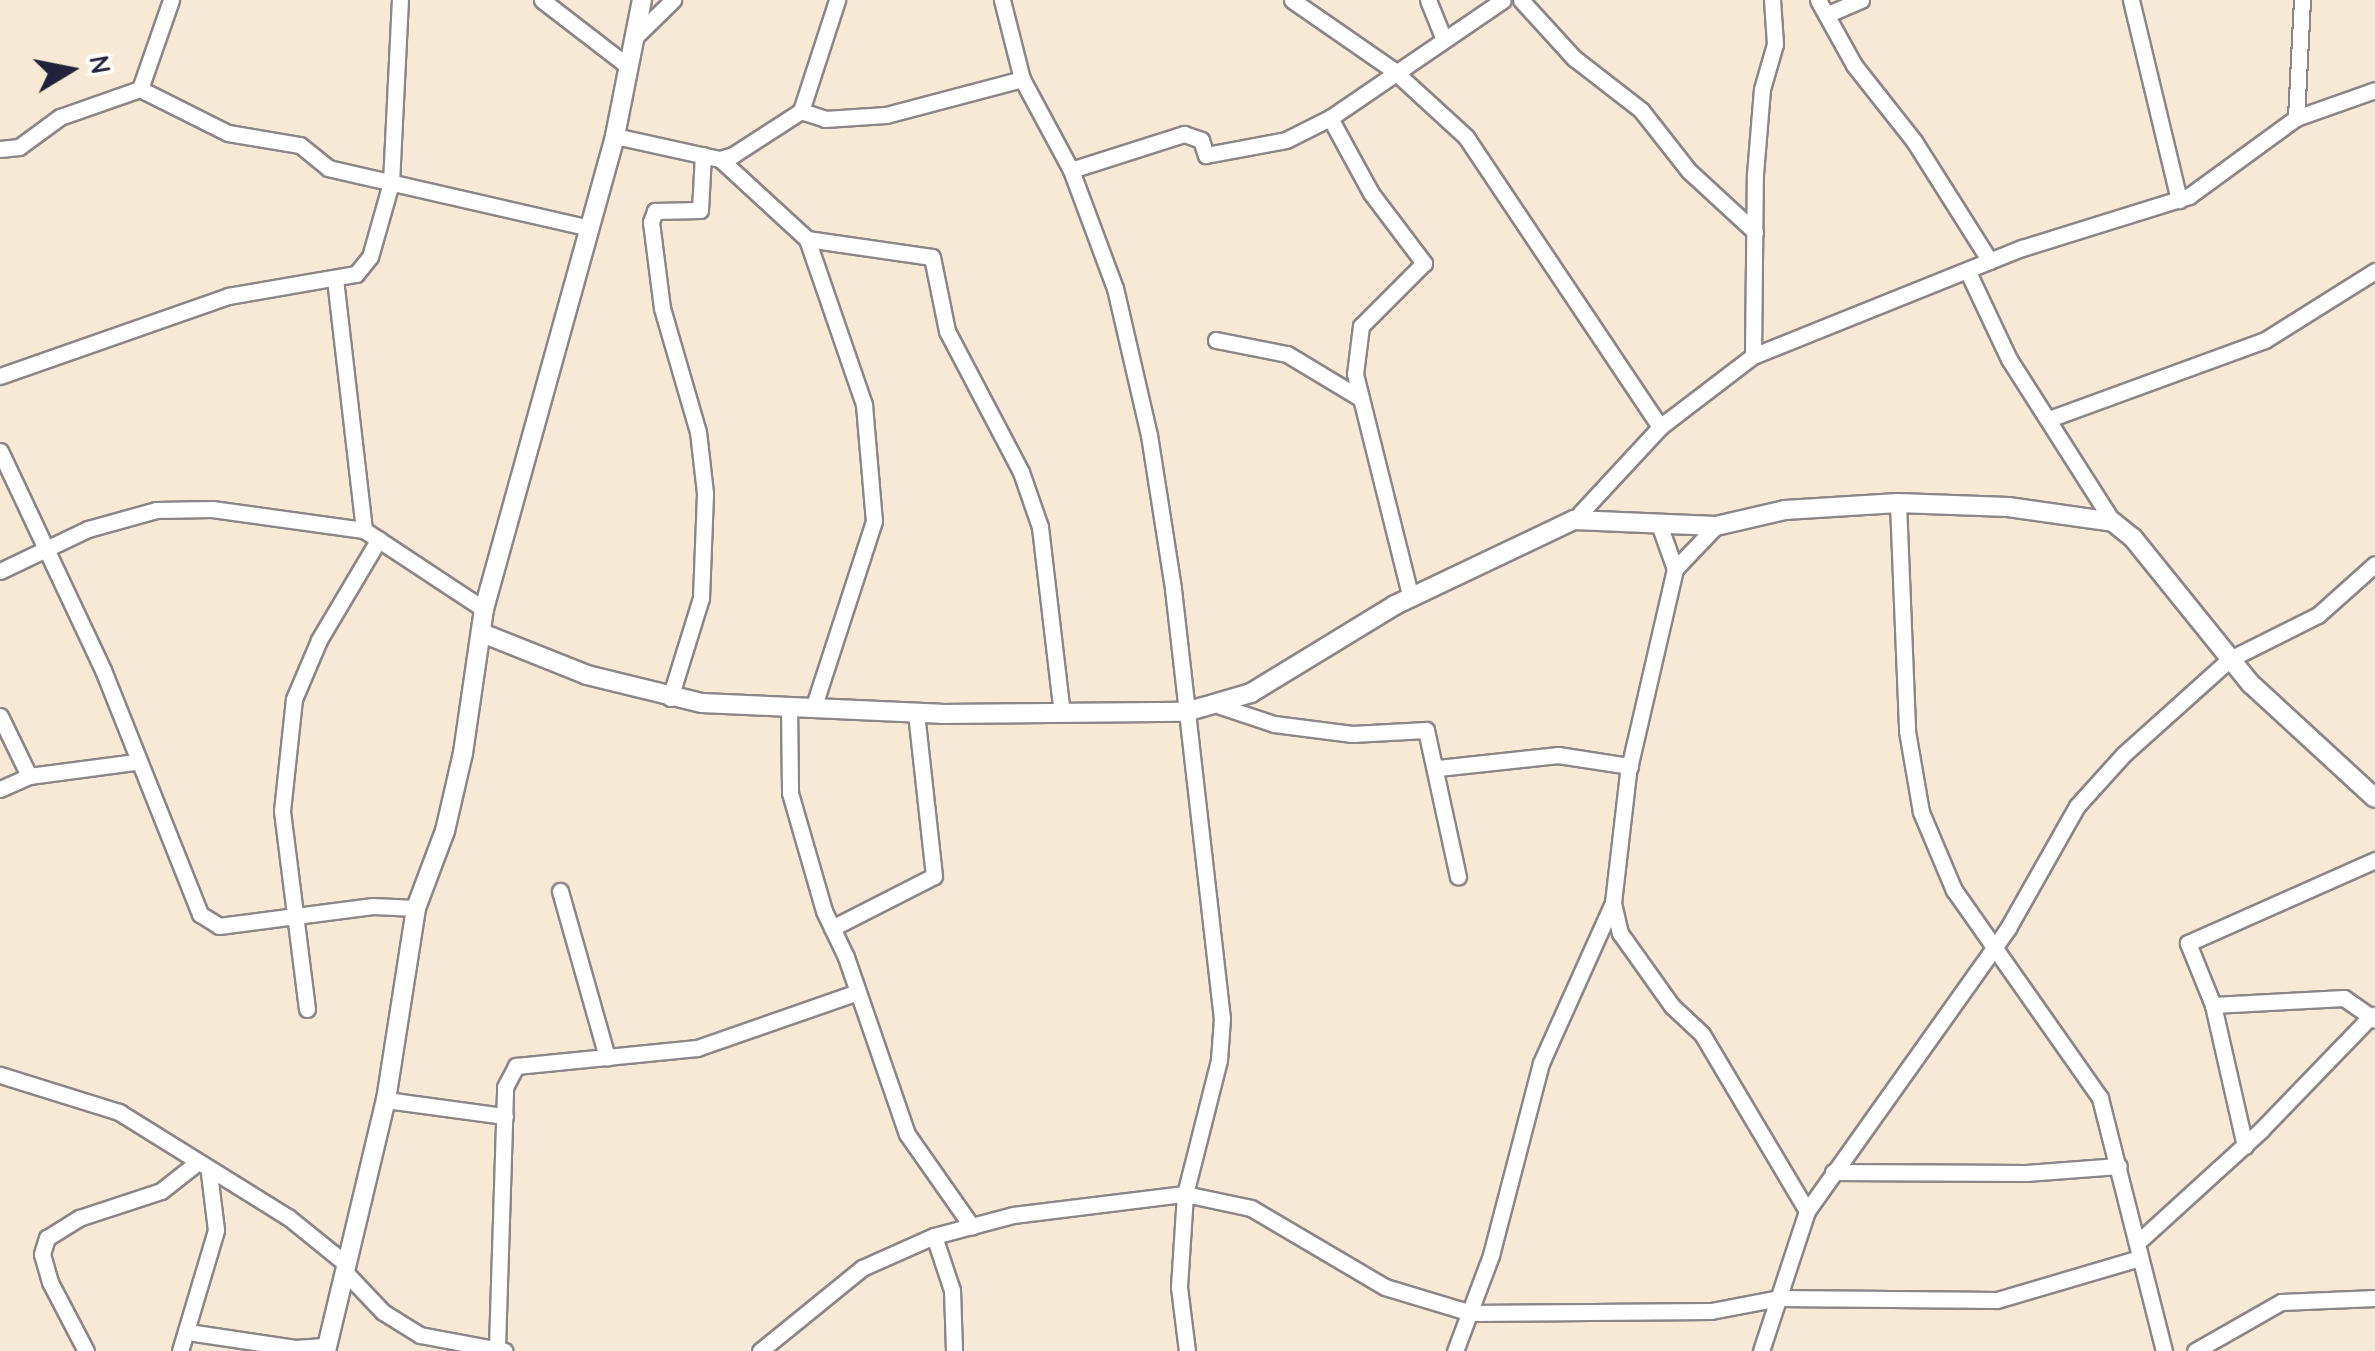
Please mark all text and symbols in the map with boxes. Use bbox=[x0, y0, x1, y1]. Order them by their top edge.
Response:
north arrow bbox=[20, 20, 120, 120]
text: N bbox=[82, 53, 117, 77]

